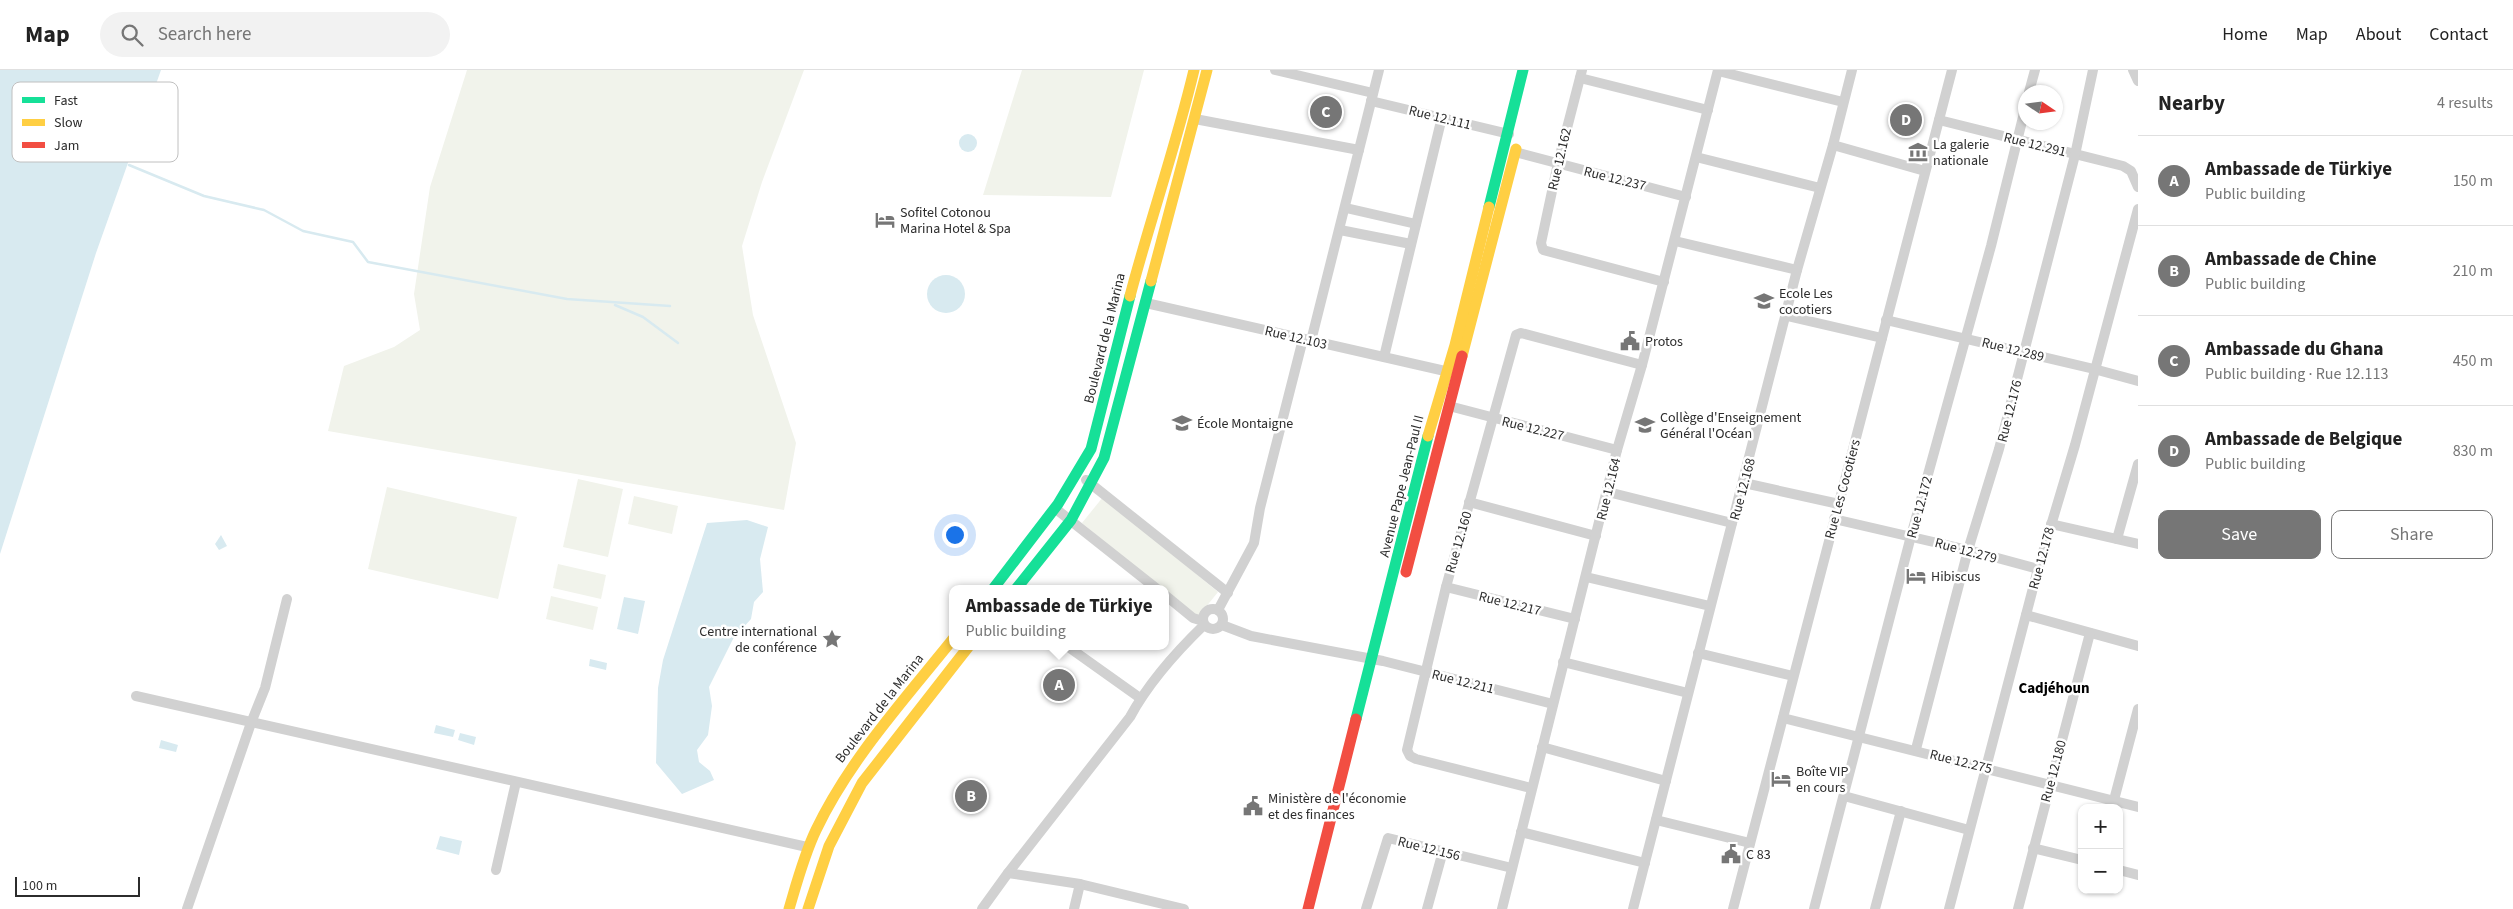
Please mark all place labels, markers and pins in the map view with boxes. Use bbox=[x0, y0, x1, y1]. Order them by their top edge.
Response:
pin: C bbox=[1310, 93, 1342, 131]
pin: D bbox=[1890, 101, 1922, 139]
place label: La galerie nationale bbox=[1933, 135, 1989, 171]
museum icon: La galerie nationale bbox=[1907, 141, 1929, 163]
place label: Sofitel Cotonou Marina Hotel & Spa bbox=[900, 203, 1011, 239]
hotel icon: Sofitel Cotonou Marina Hotel & Spa bbox=[874, 209, 896, 231]
place label: Ecole Les cocotiers bbox=[1779, 284, 1833, 320]
school or university icon: Ecole Les cocotiers bbox=[1753, 290, 1775, 312]
public building icon: Protos bbox=[1619, 330, 1641, 352]
place label: Protos bbox=[1645, 332, 1683, 352]
place label: Collège d'Enseignement Général l'Océan bbox=[1660, 408, 1802, 444]
school or university icon: École Montaigne bbox=[1171, 412, 1193, 434]
place label: École Montaigne bbox=[1197, 414, 1293, 434]
school or university icon: Collège d'Enseignement Général l'Océan bbox=[1634, 414, 1656, 436]
hotel icon: Hibiscus bbox=[1905, 565, 1927, 587]
place label: Hibiscus bbox=[1931, 567, 1981, 587]
place label: Centre international de conférence bbox=[699, 622, 817, 658]
place icon: Centre international de conférence bbox=[821, 628, 843, 650]
pin: A bbox=[1043, 666, 1075, 704]
place label: Boîte VIP en cours bbox=[1796, 762, 1848, 798]
hotel icon: Boîte VIP en cours bbox=[1770, 768, 1792, 790]
pin: B bbox=[955, 777, 987, 815]
place label: Ministère de l'économie et des finances bbox=[1268, 789, 1406, 825]
public building icon: Ministère de l'économie et des finances bbox=[1242, 795, 1264, 817]
public building icon: C 83 bbox=[1720, 843, 1742, 865]
place label: C 83 bbox=[1746, 845, 1771, 865]

